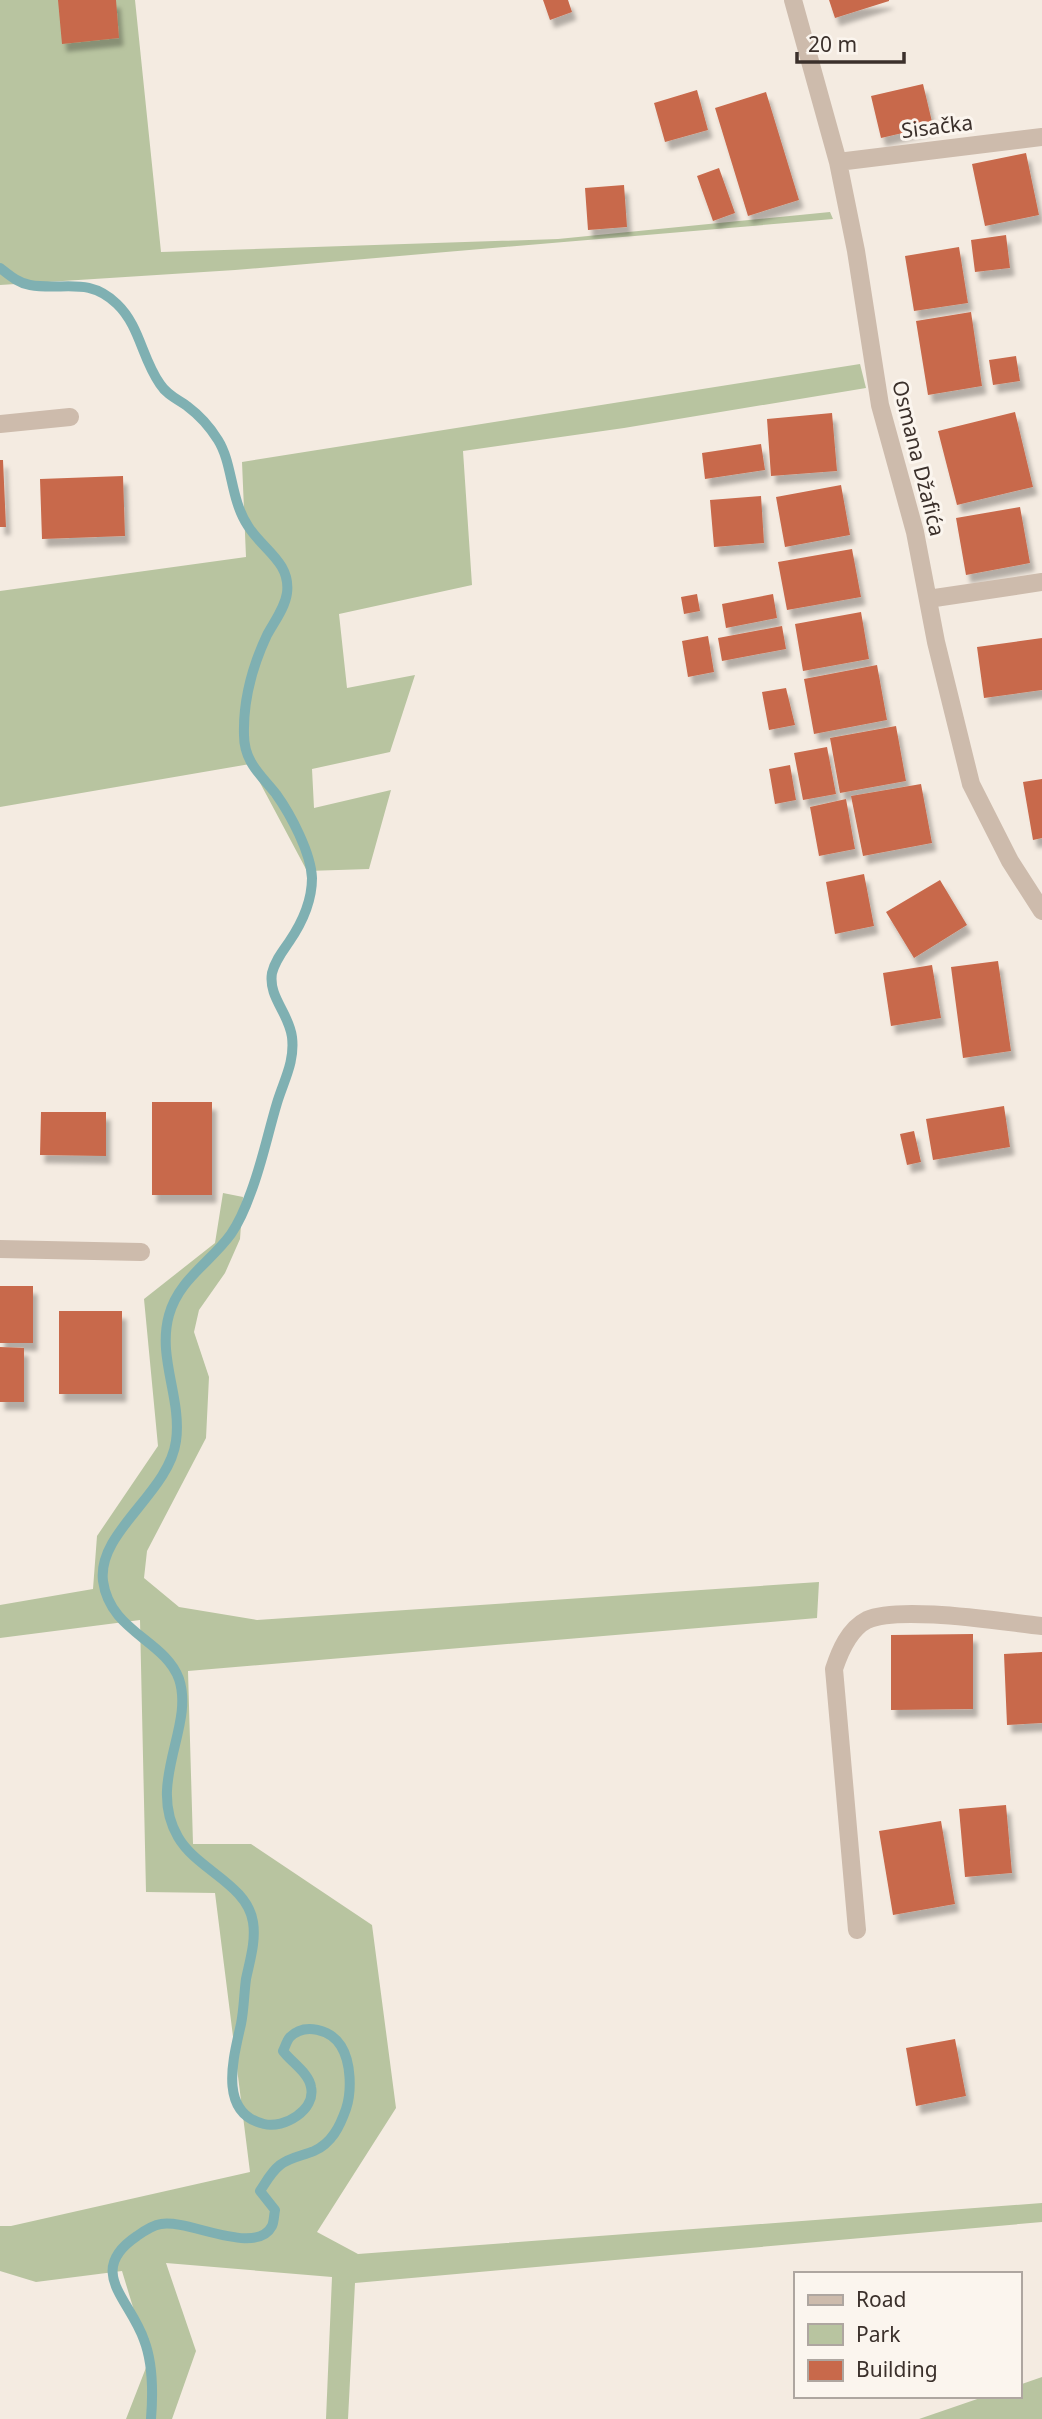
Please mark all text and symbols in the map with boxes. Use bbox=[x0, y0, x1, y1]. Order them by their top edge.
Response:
scale bar bbox=[797, 21, 904, 65]
text: 20 m bbox=[808, 30, 857, 58]
street label: Sisačka bbox=[900, 108, 974, 144]
street label: Osmana Džafića bbox=[886, 377, 952, 539]
legend bbox=[794, 2272, 1021, 2398]
text: Road bbox=[856, 2285, 906, 2313]
text: Park bbox=[856, 2320, 901, 2348]
text: Building bbox=[856, 2355, 938, 2383]

